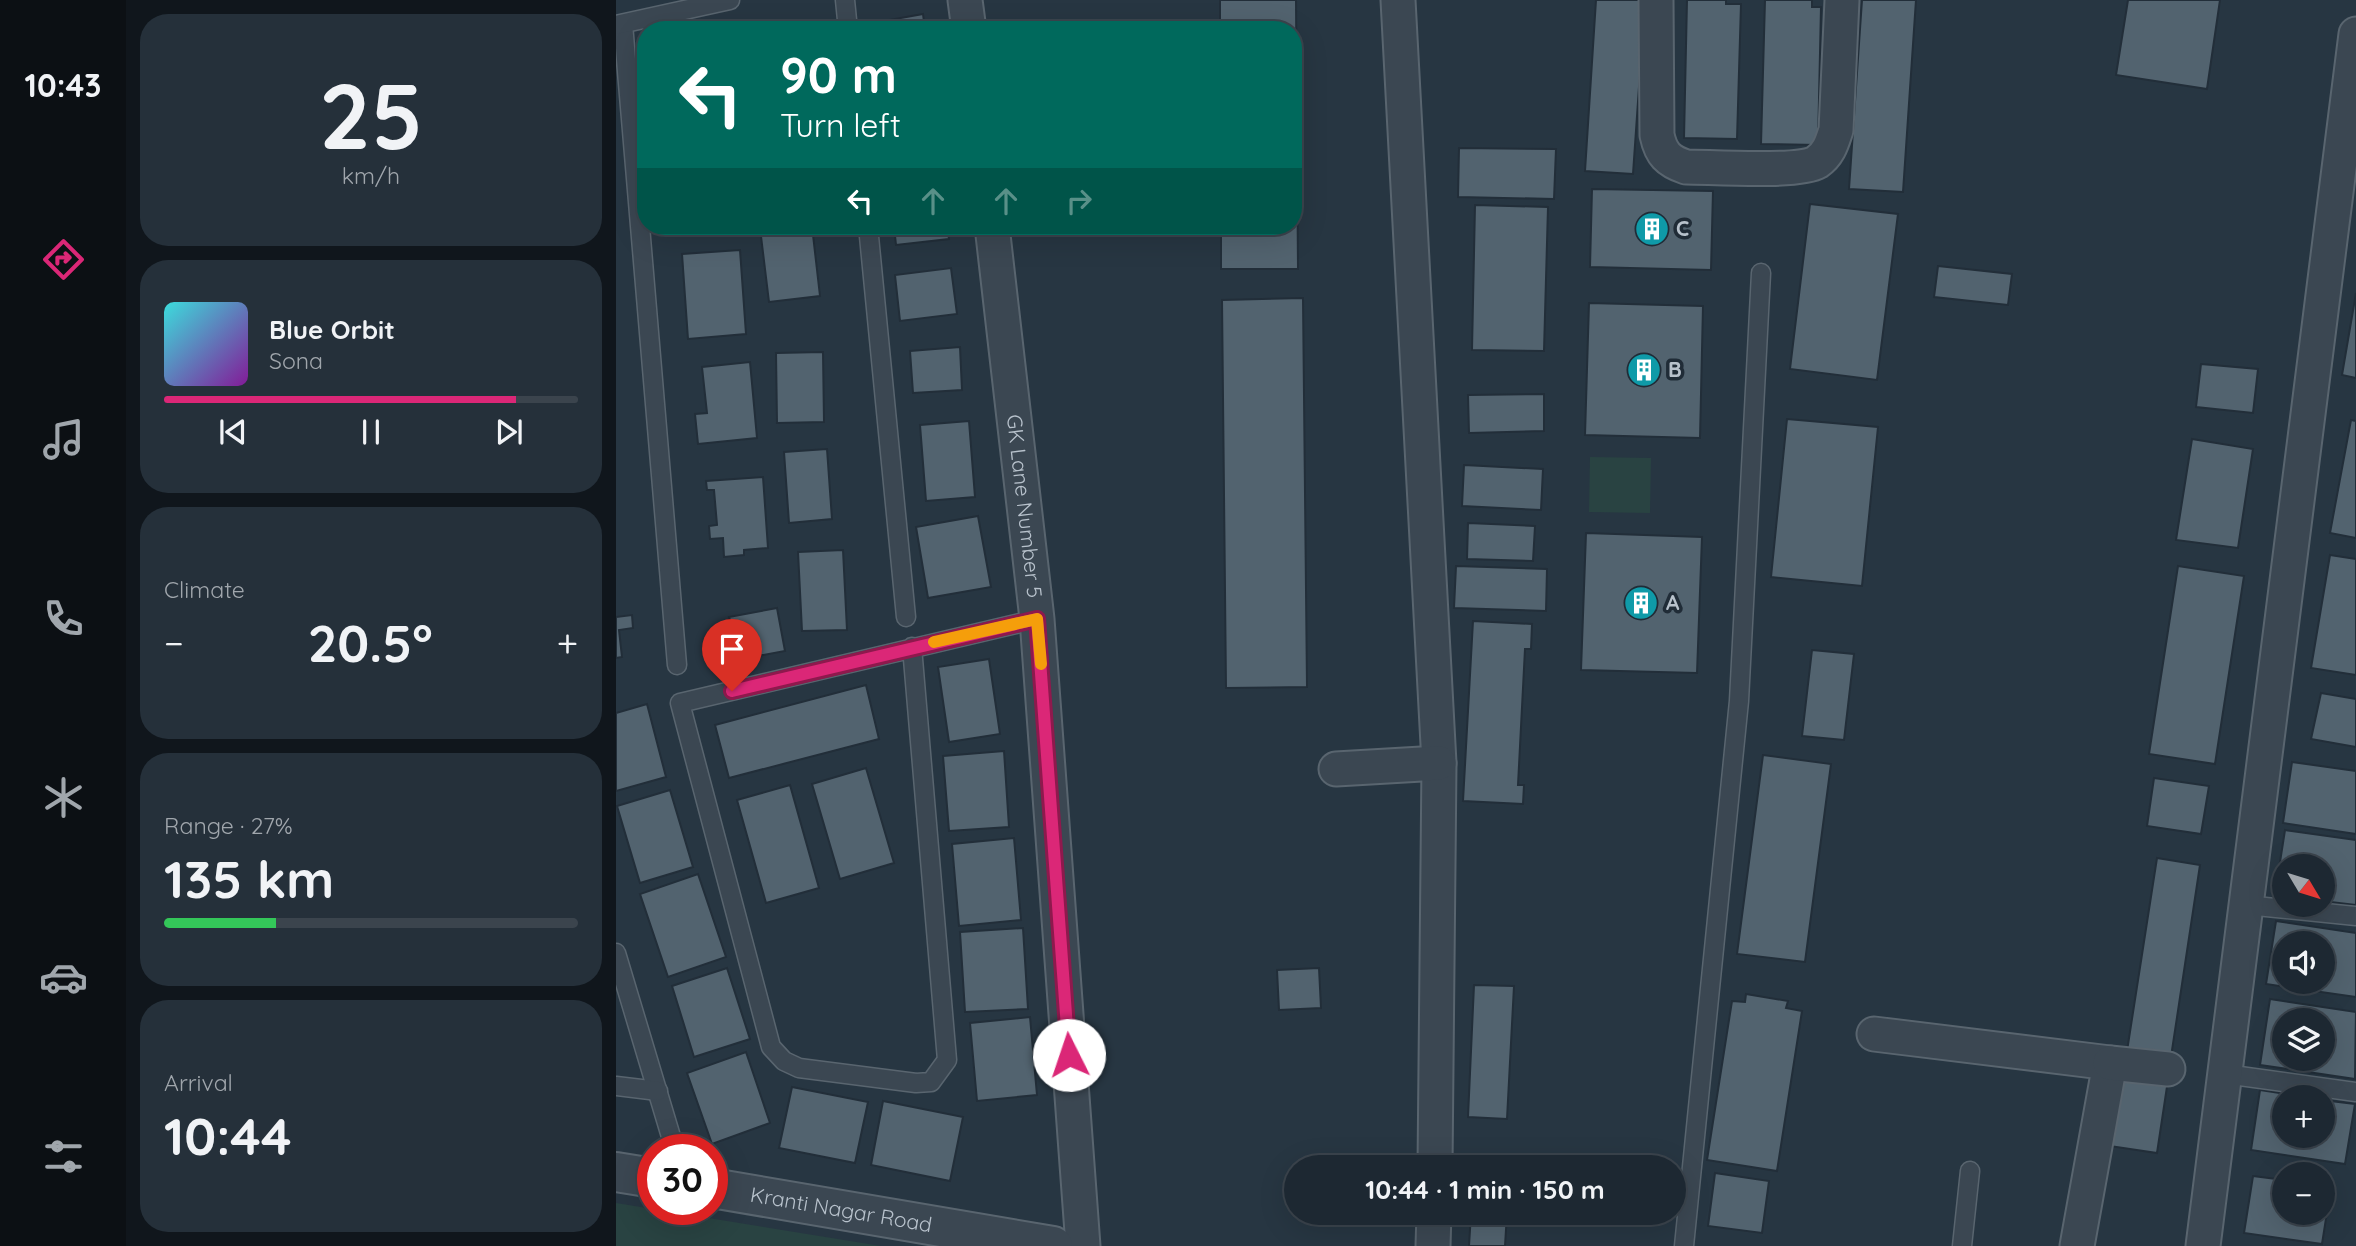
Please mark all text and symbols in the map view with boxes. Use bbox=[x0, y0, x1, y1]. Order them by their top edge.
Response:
text: 90 m bbox=[780, 44, 897, 105]
icon: left bbox=[665, 49, 756, 140]
text: 25 bbox=[319, 58, 423, 172]
text: 10:43 bbox=[25, 65, 101, 105]
text: Turn left bbox=[780, 105, 901, 145]
text: km/h bbox=[342, 161, 400, 190]
icon: left bbox=[841, 182, 879, 220]
icon: ahead bbox=[914, 182, 952, 220]
icon: ahead bbox=[987, 182, 1025, 220]
icon: right bbox=[1060, 182, 1098, 220]
building icon: C bbox=[1633, 210, 1671, 248]
place label: C bbox=[1676, 215, 1689, 241]
icon: directions bbox=[39, 235, 88, 284]
text: Blue Orbit bbox=[269, 313, 395, 346]
text: Sona bbox=[269, 346, 323, 375]
building icon: B bbox=[1625, 351, 1663, 389]
place label: B bbox=[1668, 356, 1682, 382]
icon: previous bbox=[214, 413, 252, 451]
icon: pause bbox=[352, 413, 390, 451]
icon: next bbox=[490, 413, 528, 451]
street label: GK Lane Number 5 bbox=[1002, 413, 1048, 599]
icon: music bbox=[39, 415, 88, 464]
text: Climate bbox=[164, 575, 245, 604]
building icon: A bbox=[1622, 584, 1660, 622]
place label: A bbox=[1666, 589, 1680, 615]
icon: phone bbox=[39, 594, 88, 643]
text: 20.5° bbox=[308, 610, 433, 675]
text: − bbox=[164, 619, 184, 667]
text: + bbox=[557, 619, 578, 667]
pin bbox=[702, 619, 762, 691]
icon: arrive bbox=[713, 630, 751, 668]
icon: climate bbox=[39, 773, 88, 822]
text: Range · 27% bbox=[164, 811, 293, 840]
text: 135 km bbox=[164, 846, 334, 911]
north arrow bbox=[2272, 854, 2334, 917]
map controls bbox=[2272, 854, 2335, 1225]
button: sound bbox=[2272, 931, 2335, 994]
icon: car bbox=[39, 953, 88, 1002]
button: layers bbox=[2272, 1008, 2335, 1071]
position arrow bbox=[1032, 1018, 1106, 1092]
text: Arrival bbox=[164, 1068, 233, 1097]
button: + bbox=[2272, 1085, 2335, 1148]
text: 10:44 bbox=[164, 1103, 292, 1168]
icon: filters bbox=[39, 1132, 88, 1181]
speed limit sign: 30 bbox=[637, 1134, 728, 1225]
button: − bbox=[2272, 1162, 2335, 1225]
text: 10:44 · 1 min · 150 m bbox=[1365, 1173, 1605, 1206]
street label: Kranti Nagar Road bbox=[749, 1181, 934, 1237]

